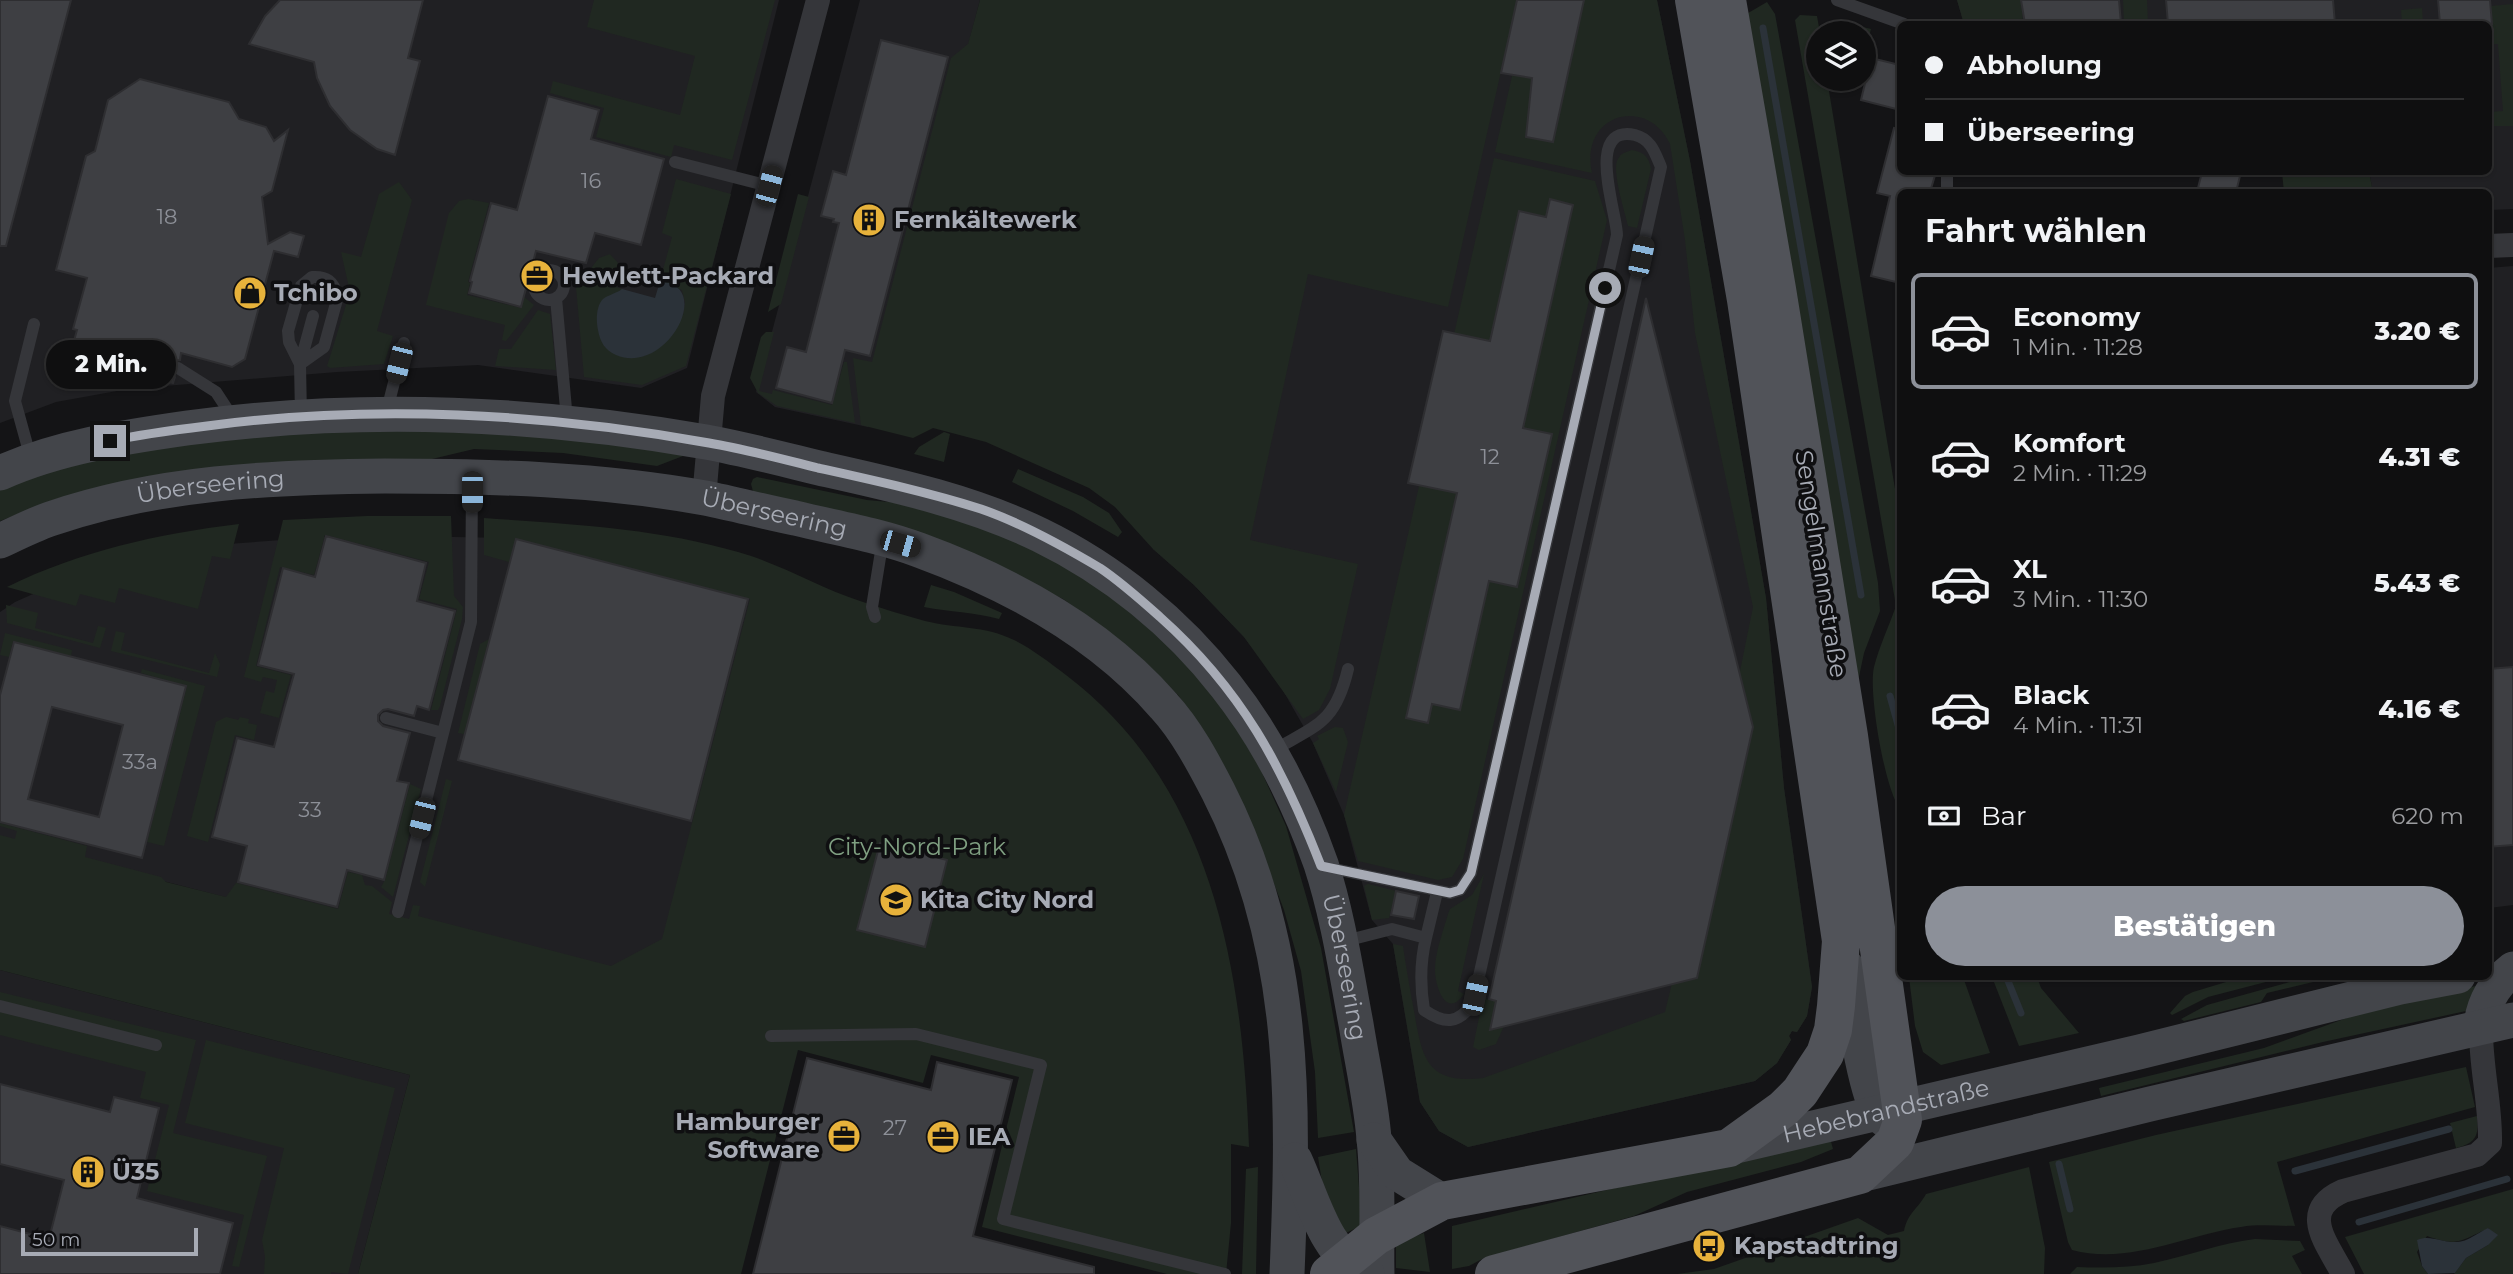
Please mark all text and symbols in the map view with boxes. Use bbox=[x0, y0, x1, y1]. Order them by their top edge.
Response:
map controls bbox=[1806, 21, 1876, 91]
button: layers bbox=[1806, 21, 1876, 91]
text: Abholung bbox=[1967, 49, 2102, 81]
text: Überseering bbox=[1967, 116, 2135, 148]
car bbox=[754, 163, 785, 209]
house number: 16 bbox=[581, 168, 601, 193]
building icon: Fernkältewerk bbox=[850, 201, 888, 239]
house number: 18 bbox=[157, 204, 177, 229]
place label: Fernkältewerk bbox=[894, 205, 1077, 234]
text: Fahrt wählen bbox=[1925, 211, 2147, 250]
car bbox=[1627, 234, 1656, 280]
office icon: Hewlett-Packard bbox=[518, 257, 556, 295]
place label: Hewlett-Packard bbox=[562, 261, 774, 290]
route start bbox=[1589, 272, 1621, 304]
shop icon: Tchibo bbox=[231, 274, 269, 312]
place label: Tchibo bbox=[274, 278, 358, 307]
icon: car bbox=[1929, 300, 1992, 363]
text: Economy bbox=[2013, 301, 2140, 333]
text: 3.20 € bbox=[2374, 315, 2460, 347]
text: 1 Min. · 11:28 bbox=[2013, 333, 2143, 361]
callout: 2 Min. bbox=[45, 340, 175, 388]
car bbox=[384, 340, 415, 386]
text: 2 Min. bbox=[75, 350, 147, 378]
route end bbox=[94, 425, 126, 457]
icon: car bbox=[1929, 426, 1992, 489]
text: Komfort bbox=[2013, 427, 2126, 459]
text: 4.31 € bbox=[2379, 441, 2460, 473]
house number: 12 bbox=[1480, 444, 1500, 469]
street label: Sengelmannstraße bbox=[1789, 448, 1854, 680]
text: 2 Min. · 11:29 bbox=[2013, 459, 2147, 487]
street label: Überseering bbox=[134, 464, 285, 510]
car bbox=[462, 471, 483, 513]
street label: Überseering bbox=[699, 483, 850, 543]
car bbox=[877, 528, 924, 560]
icon: car bbox=[1929, 552, 1992, 615]
text: XL bbox=[2013, 553, 2047, 585]
text: 5.43 € bbox=[2374, 567, 2460, 599]
text: 3 Min. · 11:30 bbox=[2013, 585, 2148, 613]
icon: car bbox=[1929, 678, 1992, 741]
text: Black bbox=[2013, 679, 2089, 711]
text: 4.16 € bbox=[2378, 693, 2460, 725]
text: 4 Min. · 11:31 bbox=[2013, 711, 2143, 739]
house number: 33a bbox=[122, 749, 158, 774]
car bbox=[407, 795, 438, 841]
house number: 33 bbox=[298, 797, 322, 822]
icon: cash bbox=[1925, 797, 1963, 835]
text: Bar bbox=[1981, 800, 2026, 832]
text: 620 m bbox=[2391, 802, 2464, 830]
park label: City-Nord-Park bbox=[828, 832, 1007, 861]
school or university icon: Kita City Nord bbox=[877, 881, 915, 919]
place label: Kita City Nord bbox=[920, 885, 1094, 914]
button: Bestätigen bbox=[1925, 886, 2464, 966]
street label: Überseering bbox=[1316, 891, 1373, 1043]
car bbox=[1461, 972, 1490, 1018]
street label: Hebebrandstraße bbox=[1780, 1072, 1992, 1149]
place label: Hamburger Software bbox=[675, 1107, 820, 1164]
house number: 27 bbox=[883, 1115, 907, 1140]
office icon: Hamburger Software bbox=[825, 1117, 863, 1155]
office icon: IEA bbox=[924, 1118, 962, 1156]
place label: IEA bbox=[968, 1122, 1011, 1151]
building icon: Ü35 bbox=[69, 1153, 107, 1191]
place label: Ü35 bbox=[112, 1157, 159, 1186]
scale bar bbox=[21, 1225, 198, 1257]
bus stop icon: Kapstadtring bbox=[1690, 1227, 1728, 1265]
text: 50 m bbox=[32, 1228, 80, 1251]
place label: Kapstadtring bbox=[1734, 1231, 1899, 1260]

